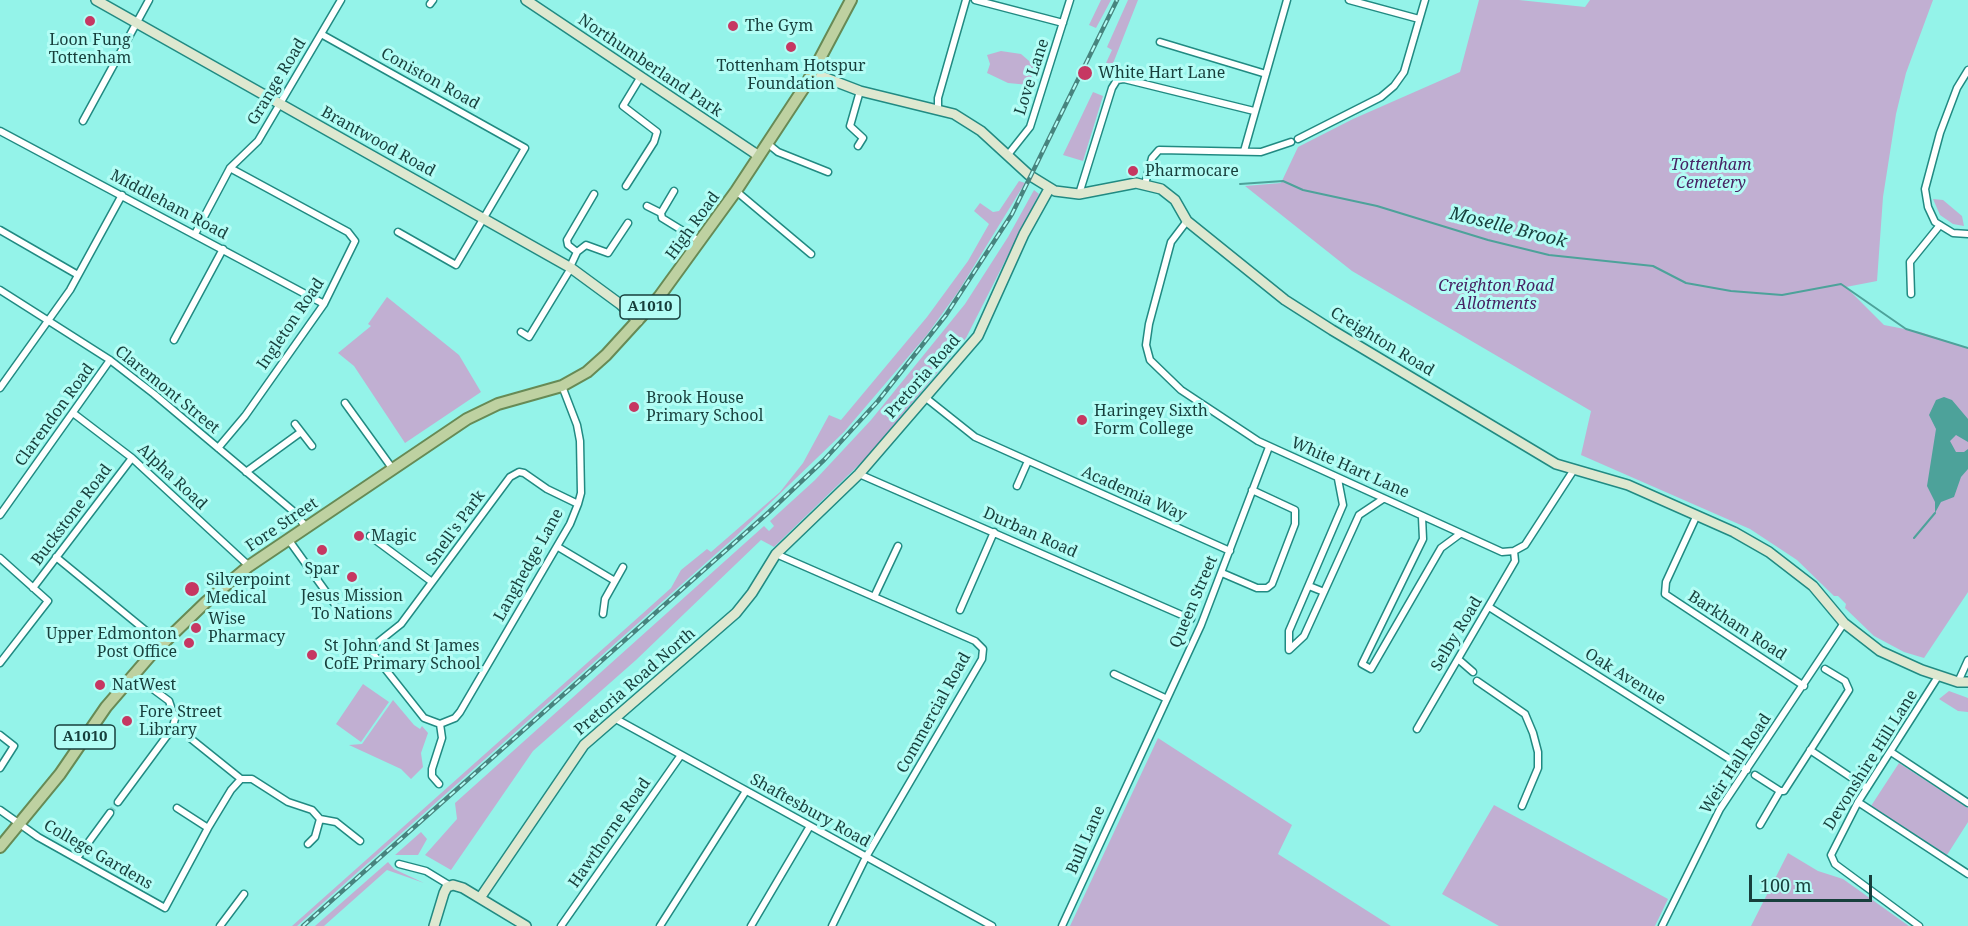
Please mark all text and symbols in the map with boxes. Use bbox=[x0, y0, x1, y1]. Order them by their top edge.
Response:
street label: Northumberland Park bbox=[574, 11, 726, 121]
marker: Loon Fung Tottenham bbox=[83, 14, 97, 28]
place label: The Gym bbox=[745, 16, 813, 36]
marker: The Gym bbox=[726, 19, 740, 33]
place label: Loon Fung Tottenham bbox=[49, 30, 131, 68]
street label: Grange Road bbox=[244, 35, 310, 129]
street label: Love Lane bbox=[1011, 36, 1053, 118]
marker: Tottenham Hotspur Foundation bbox=[784, 40, 798, 54]
street label: Coniston Road bbox=[377, 44, 483, 114]
place label: Tottenham Hotspur Foundation bbox=[716, 56, 866, 94]
place label: White Hart Lane bbox=[1098, 63, 1225, 83]
marker: White Hart Lane bbox=[1076, 64, 1094, 82]
street label: Brantwood Road bbox=[318, 103, 438, 181]
park label: Tottenham Cemetery bbox=[1671, 155, 1751, 193]
place label: Pharmocare bbox=[1145, 161, 1239, 181]
marker: Pharmocare bbox=[1126, 164, 1140, 178]
street label: Middleham Road bbox=[107, 166, 231, 244]
street label: High Road bbox=[662, 188, 724, 264]
water label: Moselle Brook bbox=[1447, 203, 1569, 253]
street label: Ingleton Road bbox=[253, 275, 329, 373]
park label: Creighton Road Allotments bbox=[1438, 276, 1554, 314]
road number: A1010 bbox=[620, 295, 680, 319]
street label: Creighton Road bbox=[1327, 303, 1437, 381]
street label: Pretoria Road bbox=[881, 331, 965, 423]
street label: Claremont Street bbox=[111, 342, 223, 438]
street label: Clarendon Road bbox=[11, 360, 99, 470]
place label: Brook House Primary School bbox=[646, 388, 763, 426]
marker: Brook House Primary School bbox=[627, 400, 641, 414]
place label: Haringey Sixth Form College bbox=[1094, 401, 1208, 439]
marker: Haringey Sixth Form College bbox=[1075, 413, 1089, 427]
street label: White Hart Lane bbox=[1288, 433, 1412, 503]
street label: Alpha Road bbox=[133, 440, 211, 514]
street label: Buckstone Road bbox=[28, 461, 116, 569]
street label: Academia Way bbox=[1078, 462, 1190, 526]
street label: Snell's Park bbox=[422, 487, 490, 569]
street label: Fore Street bbox=[242, 494, 322, 556]
street label: Durban Road bbox=[980, 504, 1080, 562]
street label: Langhedge Lane bbox=[490, 505, 568, 625]
place label: Magic bbox=[371, 526, 417, 546]
marker: Magic bbox=[352, 529, 366, 543]
marker: Spar bbox=[315, 543, 329, 557]
street label: Queen Street bbox=[1166, 553, 1222, 651]
place label: Spar bbox=[304, 559, 340, 579]
place label: Silverpoint Medical bbox=[206, 570, 290, 608]
marker: Jesus Mission To Nations bbox=[345, 570, 359, 584]
marker: Silverpoint Medical bbox=[183, 580, 201, 598]
place label: Jesus Mission To Nations bbox=[301, 586, 403, 624]
street label: Barkham Road bbox=[1684, 587, 1790, 665]
street label: Selby Road bbox=[1427, 593, 1487, 675]
place label: Wise Pharmacy bbox=[208, 609, 285, 647]
marker: Wise Pharmacy bbox=[189, 621, 203, 635]
place label: Upper Edmonton Post Office bbox=[46, 624, 177, 662]
street label: Pretoria Road North bbox=[571, 624, 699, 740]
marker: Upper Edmonton Post Office bbox=[182, 636, 196, 650]
place label: St John and St James CofE Primary School bbox=[324, 636, 480, 674]
street label: Oak Avenue bbox=[1581, 645, 1669, 709]
marker: St John and St James CofE Primary School bbox=[305, 648, 319, 662]
street label: Commercial Road bbox=[893, 649, 975, 777]
place label: NatWest bbox=[112, 675, 176, 695]
marker: NatWest bbox=[93, 678, 107, 692]
street label: Devonshire Hill Lane bbox=[1820, 686, 1922, 834]
place label: Fore Street Library bbox=[139, 702, 222, 740]
street label: Weir Hall Road bbox=[1696, 710, 1776, 818]
marker: Fore Street Library bbox=[120, 714, 134, 728]
road number: A1010 bbox=[55, 725, 115, 749]
street label: Shaftesbury Road bbox=[747, 770, 873, 852]
street label: Hawthorne Road bbox=[565, 774, 655, 892]
street label: Bull Lane bbox=[1062, 803, 1110, 877]
street label: College Gardens bbox=[40, 816, 156, 894]
scale bar bbox=[1752, 863, 1875, 901]
text: 100 m bbox=[1760, 873, 1812, 897]

